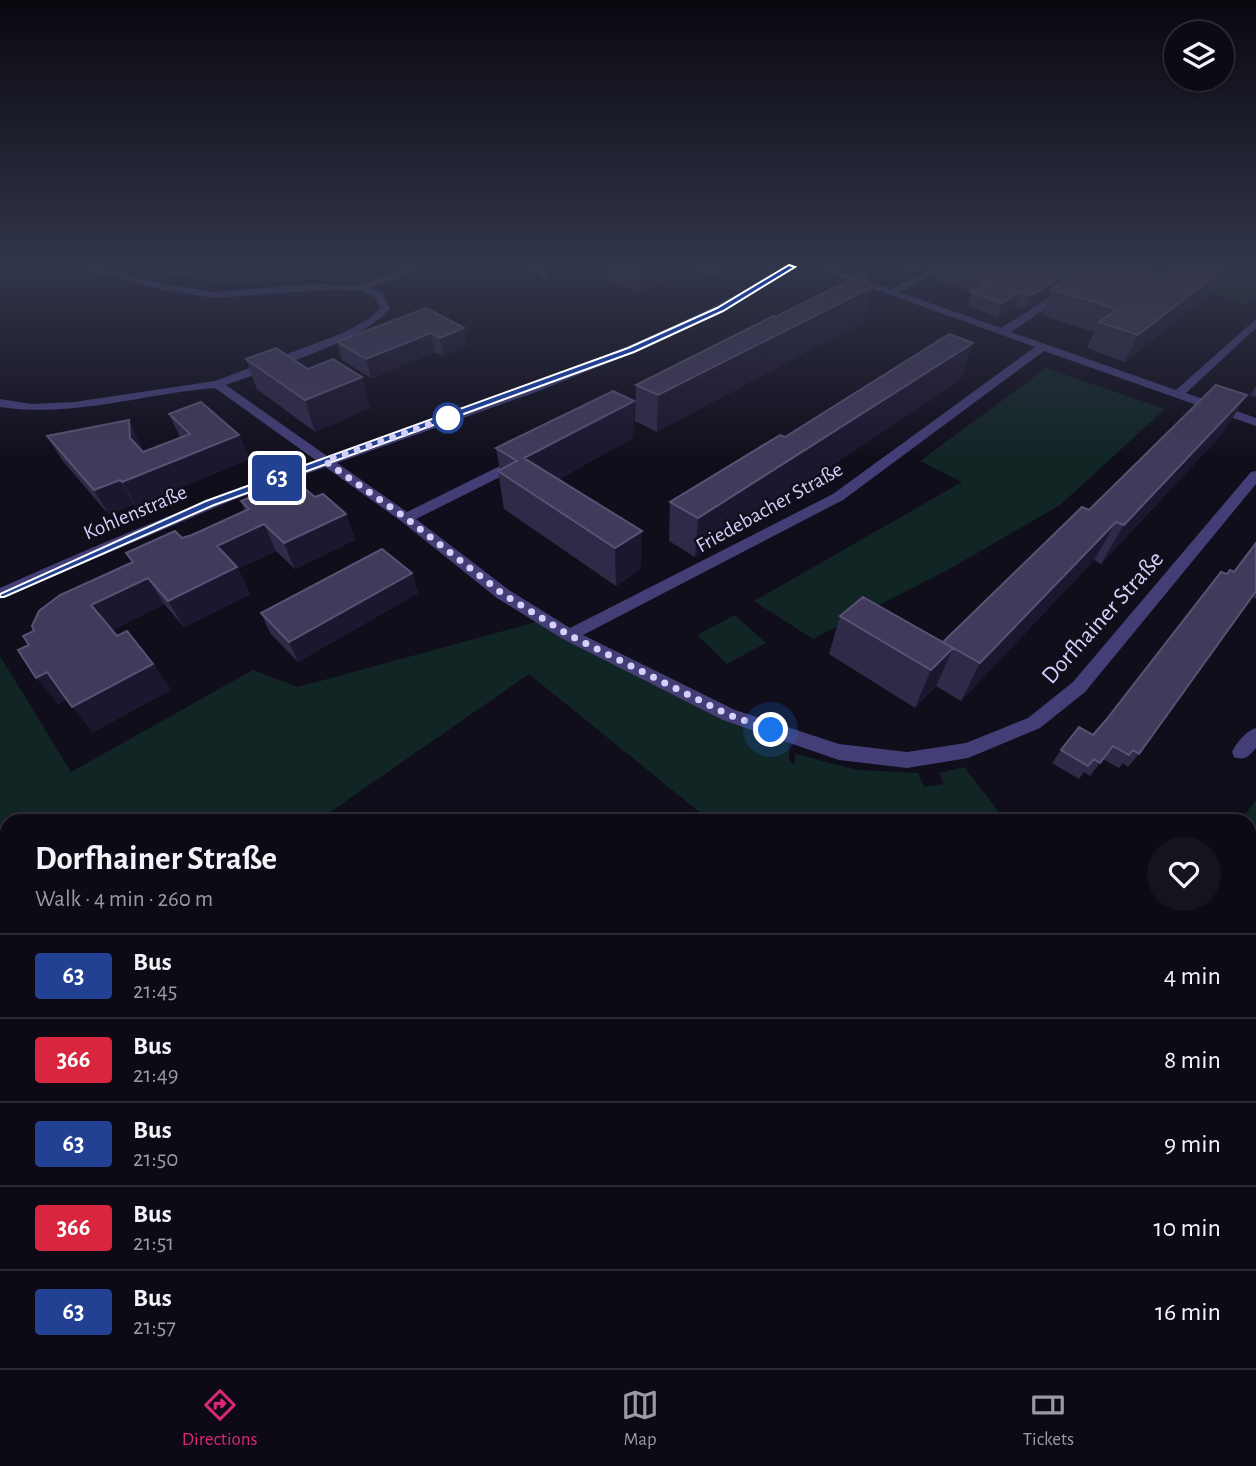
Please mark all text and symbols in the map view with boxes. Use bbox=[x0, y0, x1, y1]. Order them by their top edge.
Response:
map controls bbox=[1164, 21, 1234, 91]
button: layers bbox=[1164, 21, 1234, 91]
unlabelled marker bbox=[433, 403, 463, 433]
line badge: 63 bbox=[246, 455, 308, 501]
street label: Friedebacher Straße bbox=[692, 458, 846, 556]
text: 63 bbox=[266, 466, 288, 490]
street label: Kohlenstraße bbox=[80, 481, 190, 544]
street label: Dorfhainer Straße bbox=[1037, 547, 1168, 689]
your location bbox=[753, 712, 788, 747]
button: heart bbox=[1147, 837, 1221, 911]
text: Dorfhainer Straße bbox=[35, 843, 277, 876]
text: Walk · 4 min · 260 m bbox=[35, 888, 213, 911]
text: Bus bbox=[133, 949, 172, 975]
text: 4 min bbox=[1164, 963, 1221, 989]
text: 63 bbox=[63, 964, 84, 988]
text: 21:45 bbox=[133, 980, 177, 1003]
text: Bus bbox=[133, 1033, 172, 1059]
text: 8 min bbox=[1164, 1047, 1221, 1073]
text: 366 bbox=[57, 1048, 90, 1072]
text: 21:49 bbox=[133, 1064, 179, 1087]
text: Bus bbox=[133, 1117, 172, 1143]
text: 9 min bbox=[1164, 1131, 1221, 1157]
text: 63 bbox=[63, 1132, 84, 1156]
text: 21:50 bbox=[133, 1148, 178, 1171]
text: Bus bbox=[133, 1201, 172, 1227]
text: 10 min bbox=[1154, 1215, 1221, 1241]
text: 366 bbox=[57, 1216, 90, 1240]
text: 21:51 bbox=[133, 1232, 174, 1255]
text: Bus bbox=[133, 1285, 172, 1311]
text: 16 min bbox=[1155, 1299, 1221, 1325]
text: 63 bbox=[63, 1300, 84, 1324]
text: 21:57 bbox=[133, 1316, 176, 1339]
tab: Directions bbox=[182, 1386, 258, 1451]
tab: Map bbox=[621, 1386, 659, 1451]
tab: Tickets bbox=[1023, 1386, 1074, 1451]

